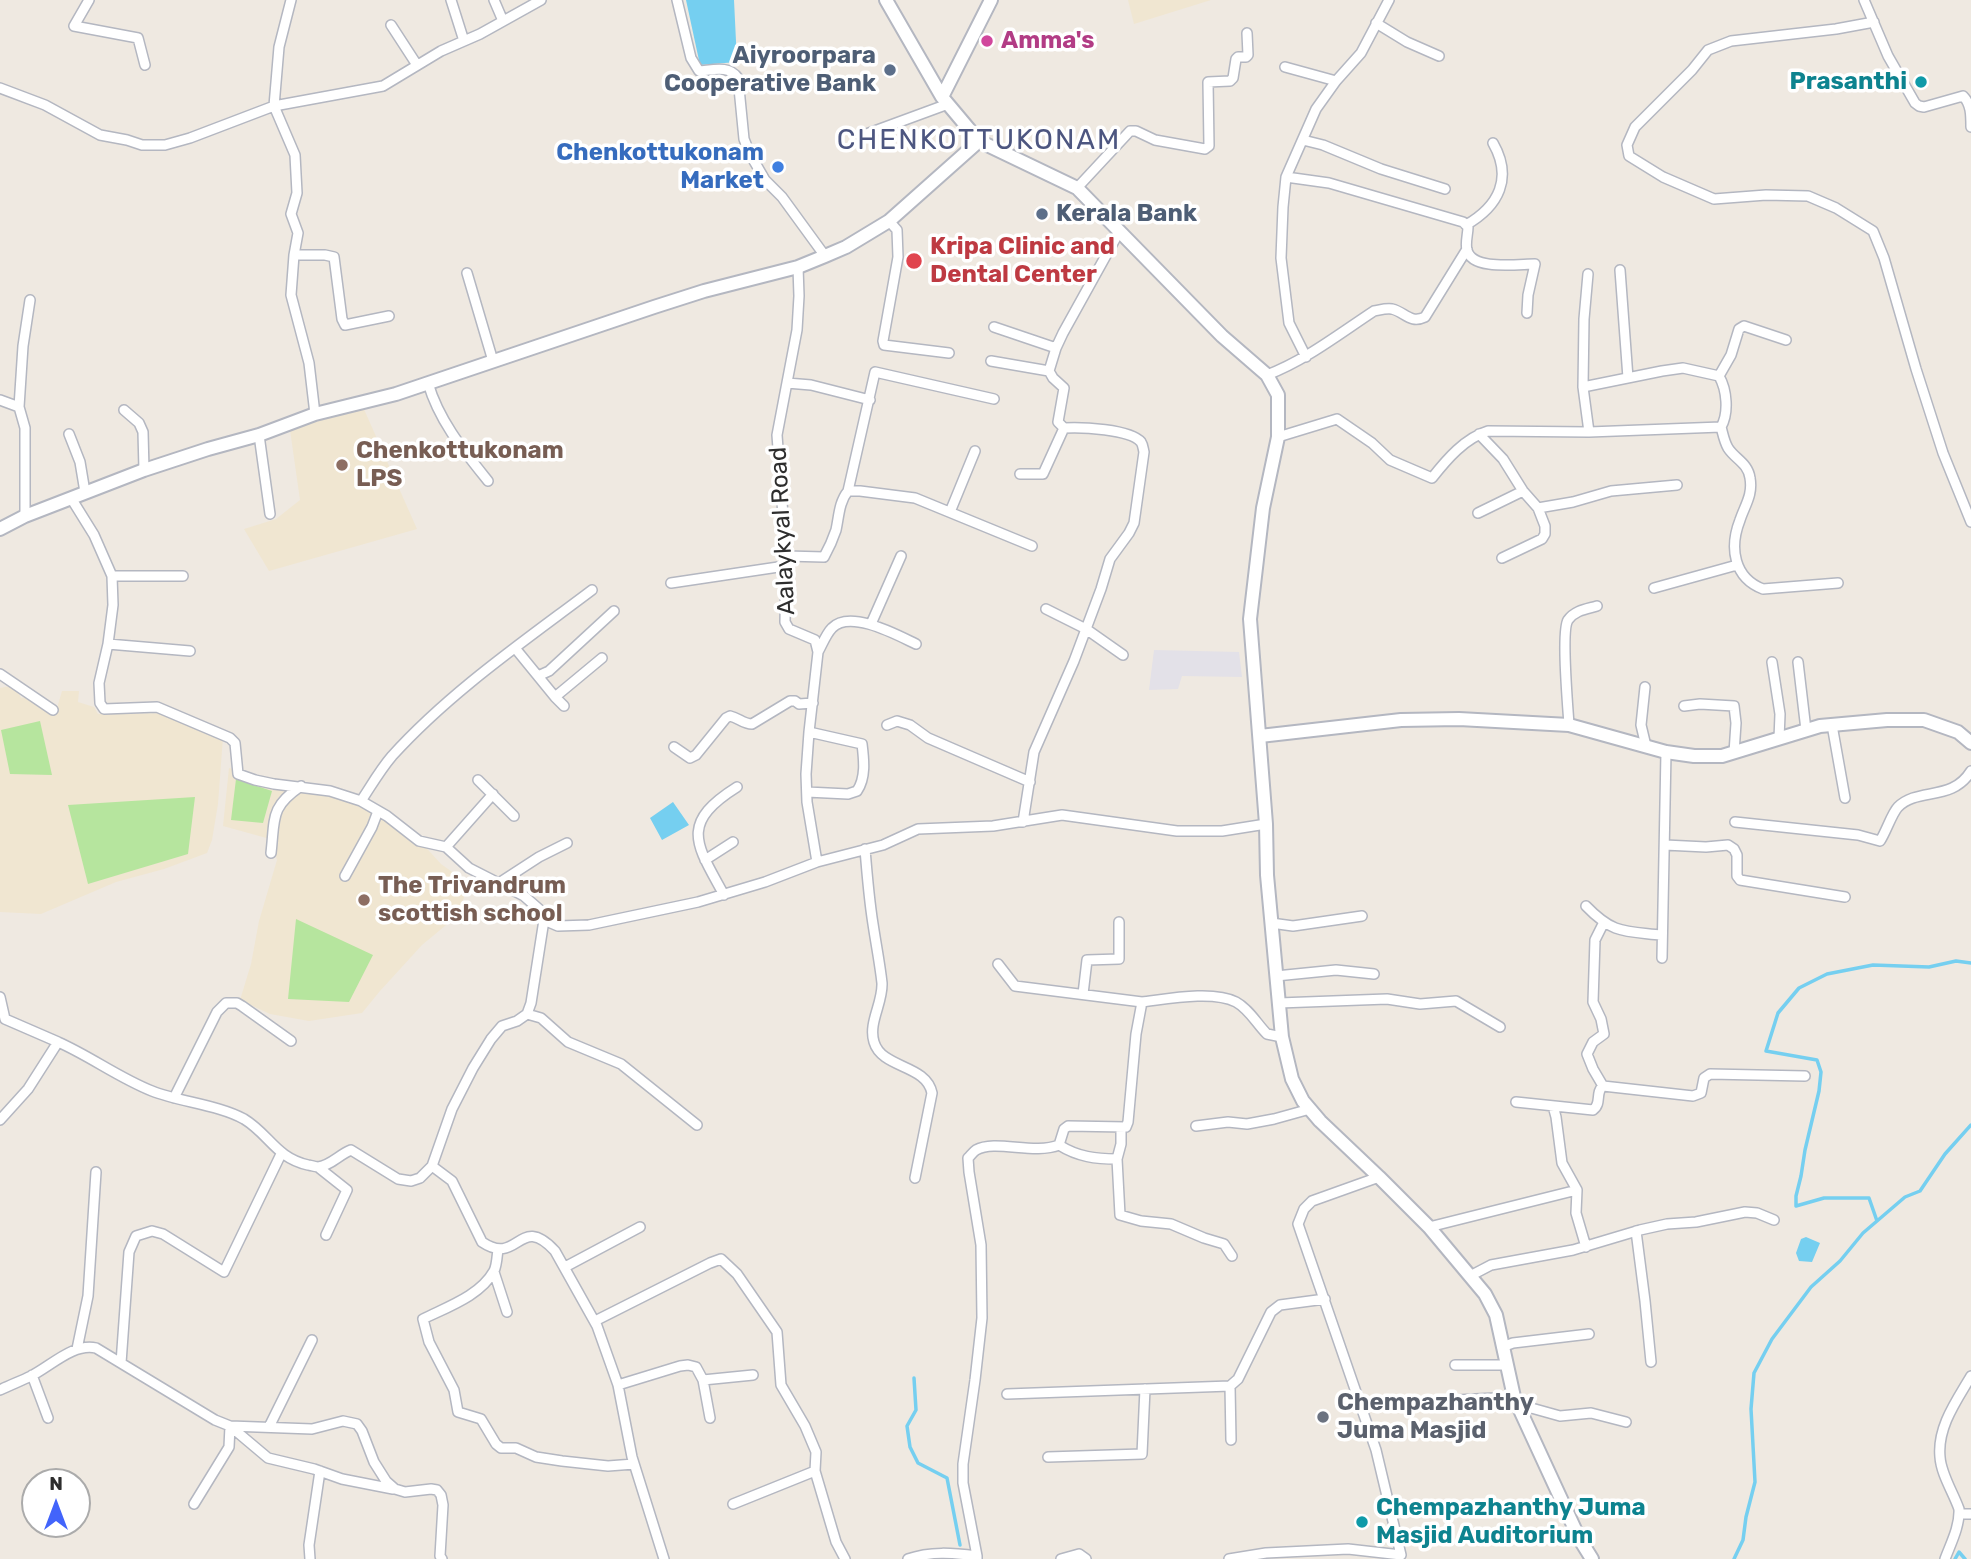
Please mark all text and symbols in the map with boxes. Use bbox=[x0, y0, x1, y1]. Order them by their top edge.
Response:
place label: Amma's bbox=[1001, 27, 1094, 55]
marker: Amma's bbox=[979, 33, 995, 49]
place label: Aiyroorpara Cooperative Bank bbox=[664, 42, 876, 98]
marker: Aiyroorpara Cooperative Bank bbox=[882, 62, 898, 78]
place label: Prasanthi bbox=[1790, 68, 1907, 96]
marker: Prasanthi bbox=[1913, 74, 1929, 90]
district label: CHENKOTTUKONAM bbox=[838, 124, 1120, 158]
place label: Chenkottukonam Market bbox=[556, 139, 764, 195]
marker: Chenkottukonam Market bbox=[770, 159, 786, 175]
place label: Kerala Bank bbox=[1056, 200, 1197, 228]
marker: Kerala Bank bbox=[1034, 206, 1050, 222]
place label: Kripa Clinic and Dental Center bbox=[930, 233, 1115, 289]
marker: Kripa Clinic and Dental Center bbox=[904, 251, 924, 271]
place label: Chenkottukonam LPS bbox=[356, 437, 564, 493]
street label: Aalaykyal Road bbox=[764, 446, 802, 616]
marker: Chenkottukonam LPS bbox=[334, 457, 350, 473]
place label: The Trivandrum scottish school bbox=[378, 872, 566, 928]
marker: The Trivandrum scottish school bbox=[356, 892, 372, 908]
place label: Chempazhanthy Juma Masjid bbox=[1337, 1389, 1534, 1445]
marker: Chempazhanthy Juma Masjid bbox=[1315, 1409, 1331, 1425]
north arrow bbox=[21, 1468, 91, 1538]
text: N bbox=[49, 1472, 63, 1495]
place label: Chempazhanthy Juma Masjid Auditorium bbox=[1376, 1494, 1646, 1550]
marker: Chempazhanthy Juma Masjid Auditorium bbox=[1354, 1514, 1370, 1530]

